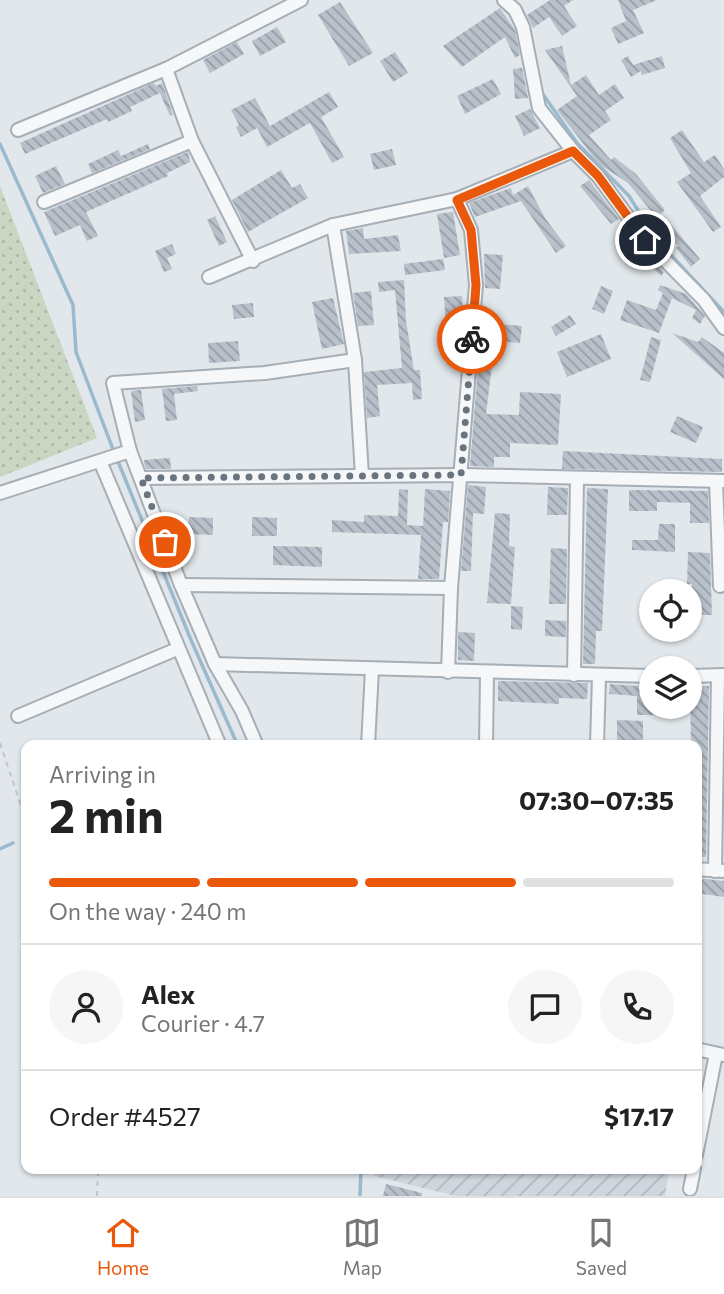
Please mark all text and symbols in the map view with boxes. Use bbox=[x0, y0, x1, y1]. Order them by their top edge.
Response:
pin bbox=[615, 210, 675, 270]
icon: home bbox=[626, 221, 664, 259]
courier bbox=[437, 304, 507, 374]
icon: bike bbox=[453, 320, 491, 358]
pin bbox=[135, 512, 195, 572]
icon: bag bbox=[146, 523, 184, 561]
map controls bbox=[639, 579, 702, 719]
button: locate bbox=[639, 579, 702, 642]
button: layers bbox=[639, 656, 702, 719]
text: Arriving in bbox=[49, 760, 156, 788]
text: 07:30–07:35 bbox=[519, 784, 674, 815]
text: 2 min bbox=[49, 786, 164, 842]
text: On the way · 240 m bbox=[49, 897, 246, 925]
button: person bbox=[49, 970, 123, 1044]
button: chat bbox=[508, 970, 582, 1044]
button: phone bbox=[600, 970, 674, 1044]
text: Alex bbox=[141, 978, 195, 1009]
text: Courier · 4.7 bbox=[141, 1009, 265, 1037]
text: Order #4527 bbox=[49, 1100, 201, 1131]
text: $17.17 bbox=[604, 1100, 674, 1131]
tab: Home bbox=[97, 1214, 149, 1279]
tab: Map bbox=[343, 1214, 382, 1279]
tab: Saved bbox=[576, 1214, 627, 1279]

